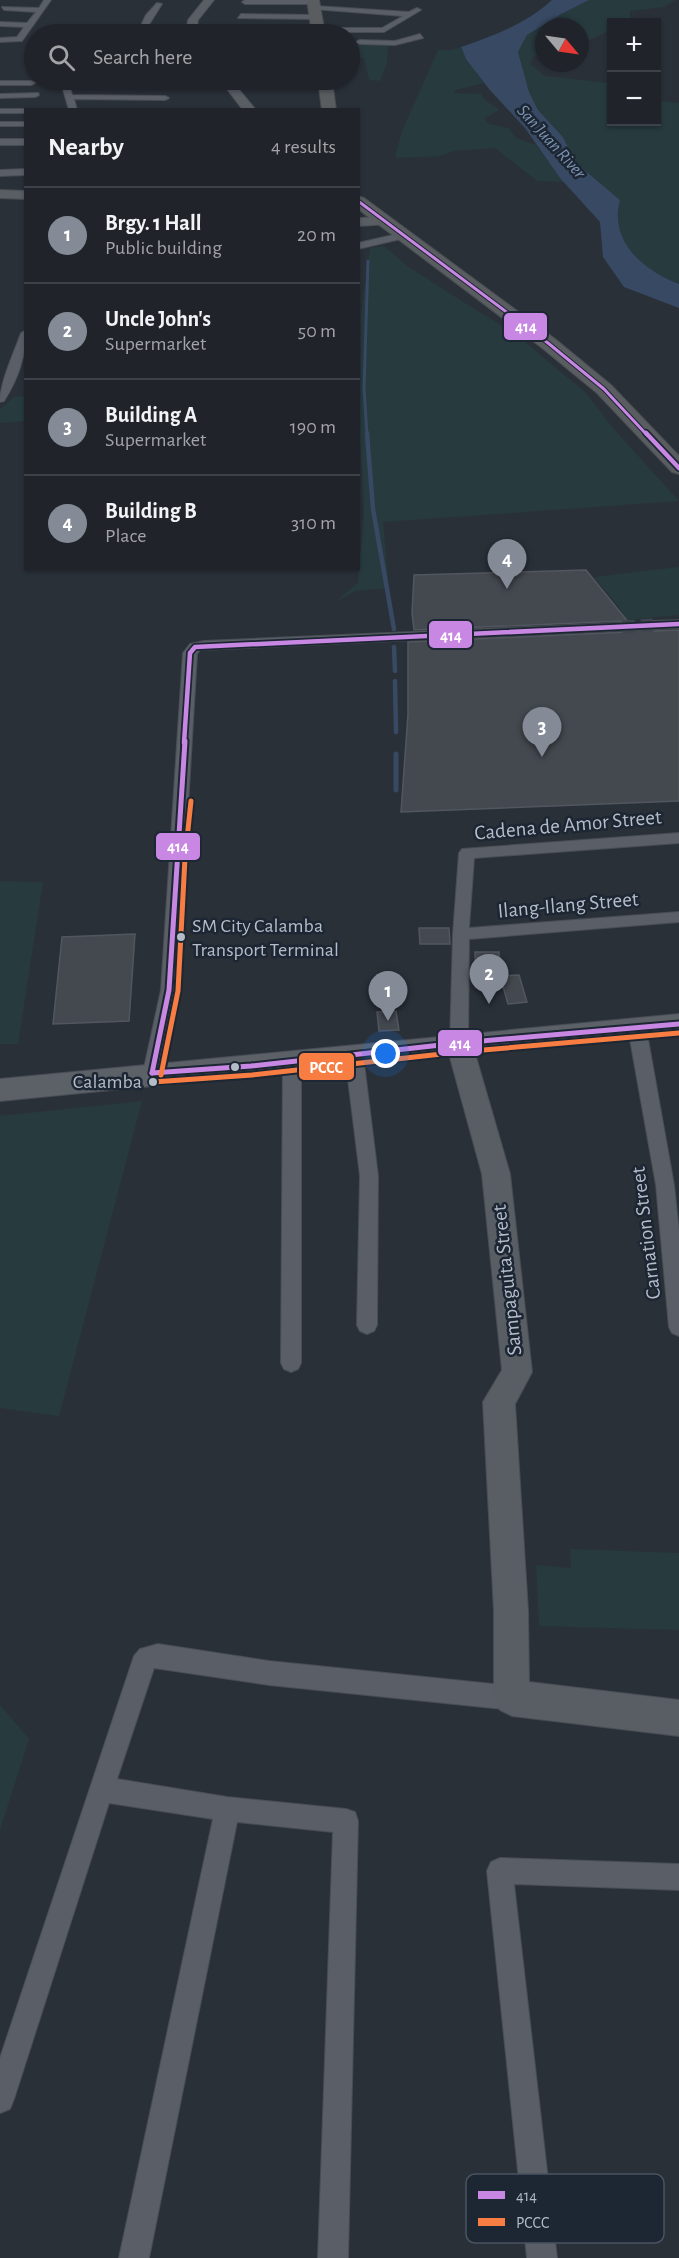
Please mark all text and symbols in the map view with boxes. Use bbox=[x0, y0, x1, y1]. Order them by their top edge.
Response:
north arrow bbox=[535, 18, 589, 72]
map controls bbox=[607, 18, 661, 126]
button: + bbox=[607, 18, 661, 72]
search box bbox=[24, 24, 360, 90]
icon: search bbox=[45, 41, 78, 74]
text: Search here bbox=[93, 46, 192, 68]
button: − bbox=[607, 72, 661, 126]
water label: San Juan River bbox=[513, 102, 589, 183]
text: Nearby bbox=[48, 134, 124, 160]
text: 4 results bbox=[271, 137, 336, 157]
text: Brgy. 1 Hall bbox=[105, 212, 201, 234]
text: 1 bbox=[64, 225, 71, 245]
text: 20 m bbox=[297, 225, 336, 245]
text: Public building bbox=[105, 238, 222, 258]
text: Uncle John's bbox=[105, 308, 211, 330]
line badge: 414 bbox=[503, 312, 548, 341]
text: 414 bbox=[515, 319, 537, 335]
text: 2 bbox=[63, 321, 72, 341]
text: 50 m bbox=[298, 321, 336, 341]
text: Supermarket bbox=[105, 334, 206, 354]
text: Building A bbox=[105, 404, 197, 426]
text: 3 bbox=[63, 417, 72, 437]
text: 190 m bbox=[290, 417, 336, 437]
text: Supermarket bbox=[105, 430, 206, 450]
text: Building B bbox=[105, 500, 197, 522]
text: 4 bbox=[62, 513, 73, 533]
text: 310 m bbox=[291, 513, 336, 533]
text: Place bbox=[105, 526, 146, 546]
pin: 4 bbox=[488, 540, 526, 589]
line badge: 414 bbox=[428, 620, 473, 649]
text: 414 bbox=[440, 628, 462, 644]
pin: 3 bbox=[522, 708, 562, 757]
street label: Cadena de Amor Street bbox=[474, 806, 663, 844]
line badge: 414 bbox=[155, 832, 201, 861]
text: 414 bbox=[167, 839, 189, 855]
street label: Ilang-Ilang Street bbox=[497, 888, 640, 922]
place label: SM City Calamba Transport Terminal bbox=[192, 916, 339, 960]
marker: SM City Calamba Transport Terminal bbox=[175, 931, 187, 943]
pin: 2 bbox=[470, 954, 508, 1004]
pin: 1 bbox=[368, 972, 408, 1021]
line badge: 414 bbox=[437, 1029, 483, 1057]
text: 414 bbox=[449, 1036, 471, 1052]
your location bbox=[371, 1039, 400, 1068]
line badge: PCCC bbox=[298, 1052, 355, 1081]
text: PCCC bbox=[309, 1060, 344, 1076]
unlabelled marker bbox=[229, 1061, 241, 1073]
place label: Calamba bbox=[73, 1072, 142, 1092]
marker: Calamba bbox=[147, 1076, 159, 1088]
street label: Carnation Street bbox=[627, 1165, 665, 1300]
street label: Sampaguita Street bbox=[489, 1203, 525, 1356]
legend bbox=[466, 2174, 664, 2243]
text: 414 bbox=[516, 2188, 537, 2204]
text: PCCC bbox=[516, 2215, 549, 2231]

